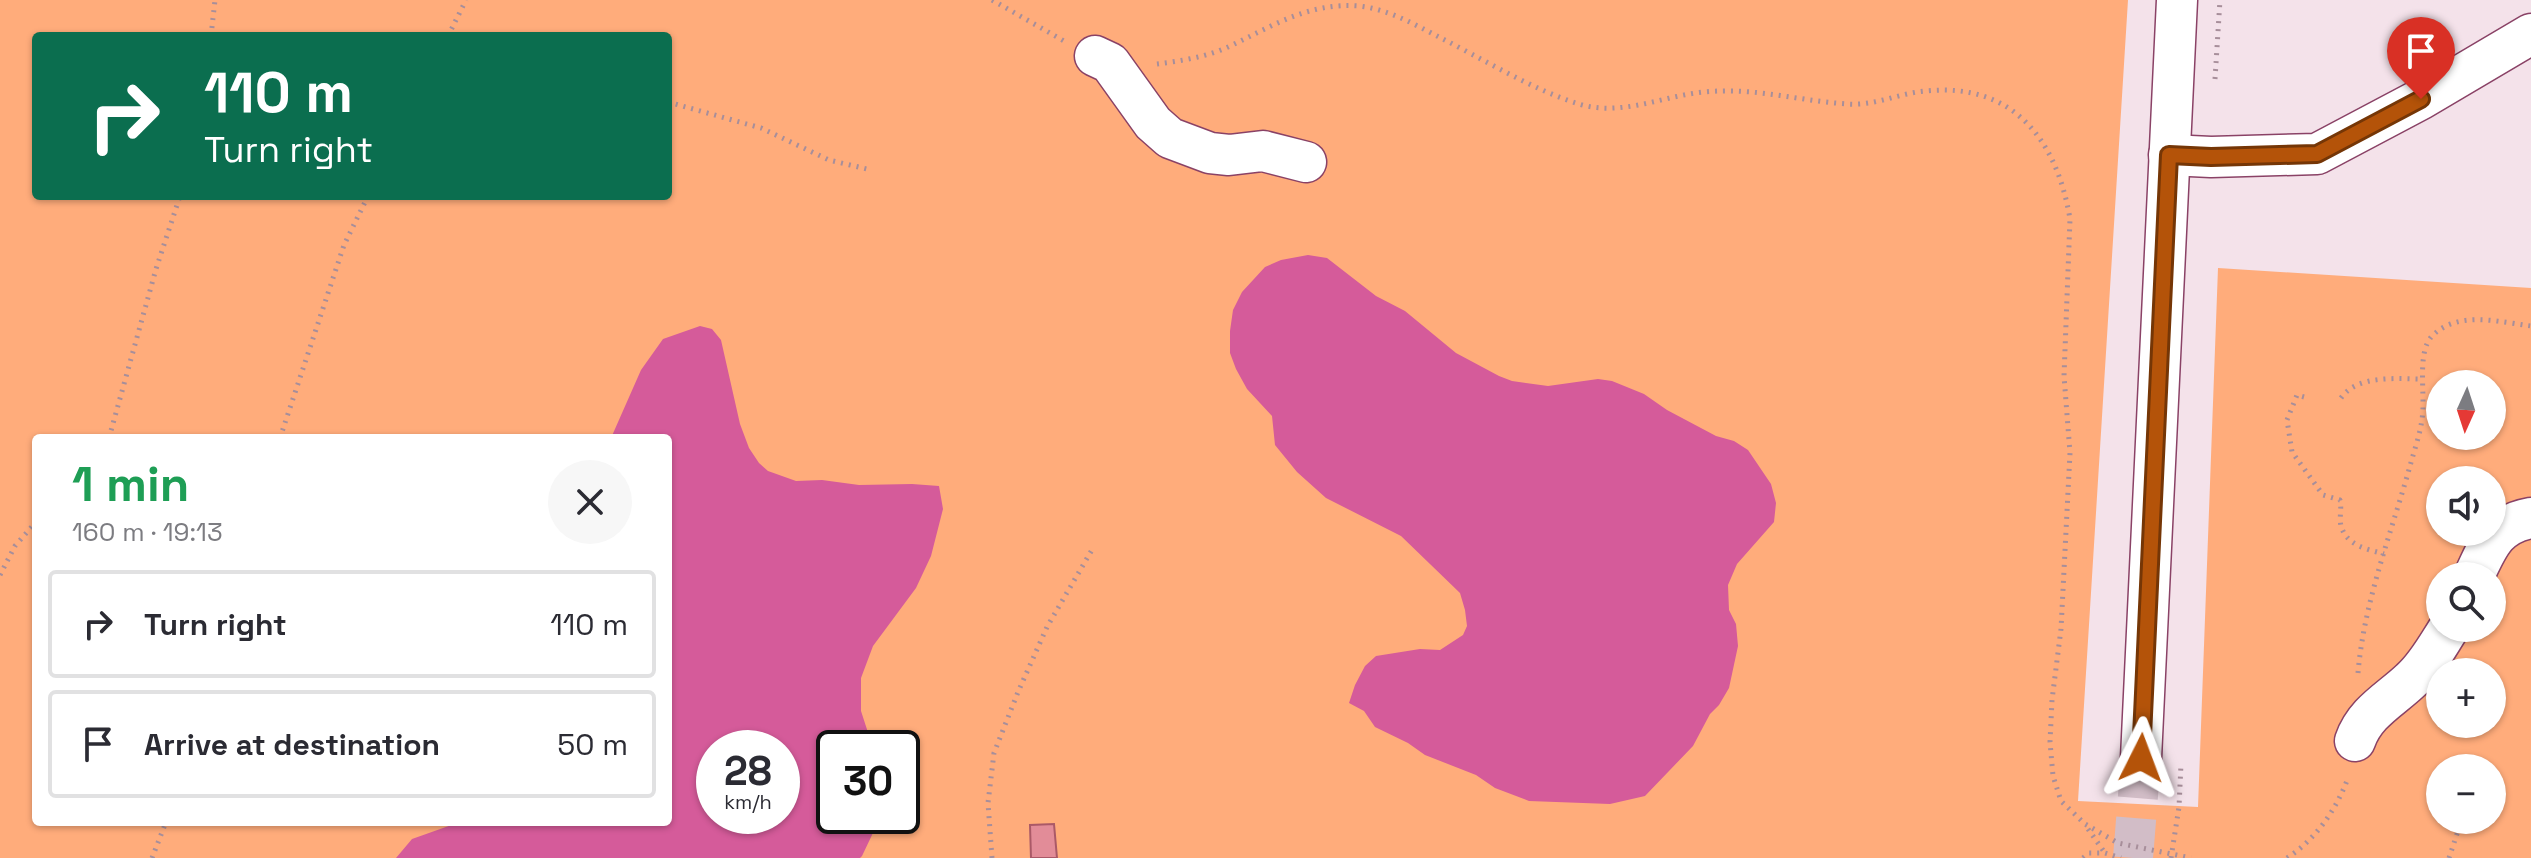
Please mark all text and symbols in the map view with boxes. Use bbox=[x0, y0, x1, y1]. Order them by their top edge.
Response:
pin bbox=[2387, 17, 2455, 99]
icon: arrive bbox=[2399, 29, 2443, 73]
text: 110 m bbox=[204, 57, 353, 128]
icon: right bbox=[72, 64, 176, 168]
text: Turn right bbox=[204, 127, 373, 173]
north arrow bbox=[2426, 370, 2506, 450]
map controls bbox=[2426, 370, 2506, 834]
text: 1 min bbox=[72, 454, 189, 515]
button: close bbox=[548, 460, 632, 544]
button: sound bbox=[2426, 466, 2506, 546]
text: 160 m · 19:13 bbox=[72, 515, 223, 549]
button: search bbox=[2426, 562, 2506, 642]
icon: right bbox=[76, 602, 120, 646]
text: Turn right bbox=[144, 605, 287, 644]
text: 110 m bbox=[550, 605, 628, 644]
button: + bbox=[2426, 658, 2506, 738]
position arrow bbox=[2099, 716, 2183, 800]
icon: arrive bbox=[76, 722, 120, 766]
text: Arrive at destination bbox=[144, 725, 440, 764]
text: 50 m bbox=[557, 725, 628, 764]
speed limit sign: 30 bbox=[816, 730, 920, 834]
text: 28 bbox=[724, 746, 772, 797]
button: − bbox=[2426, 754, 2506, 834]
text: km/h bbox=[724, 789, 772, 815]

